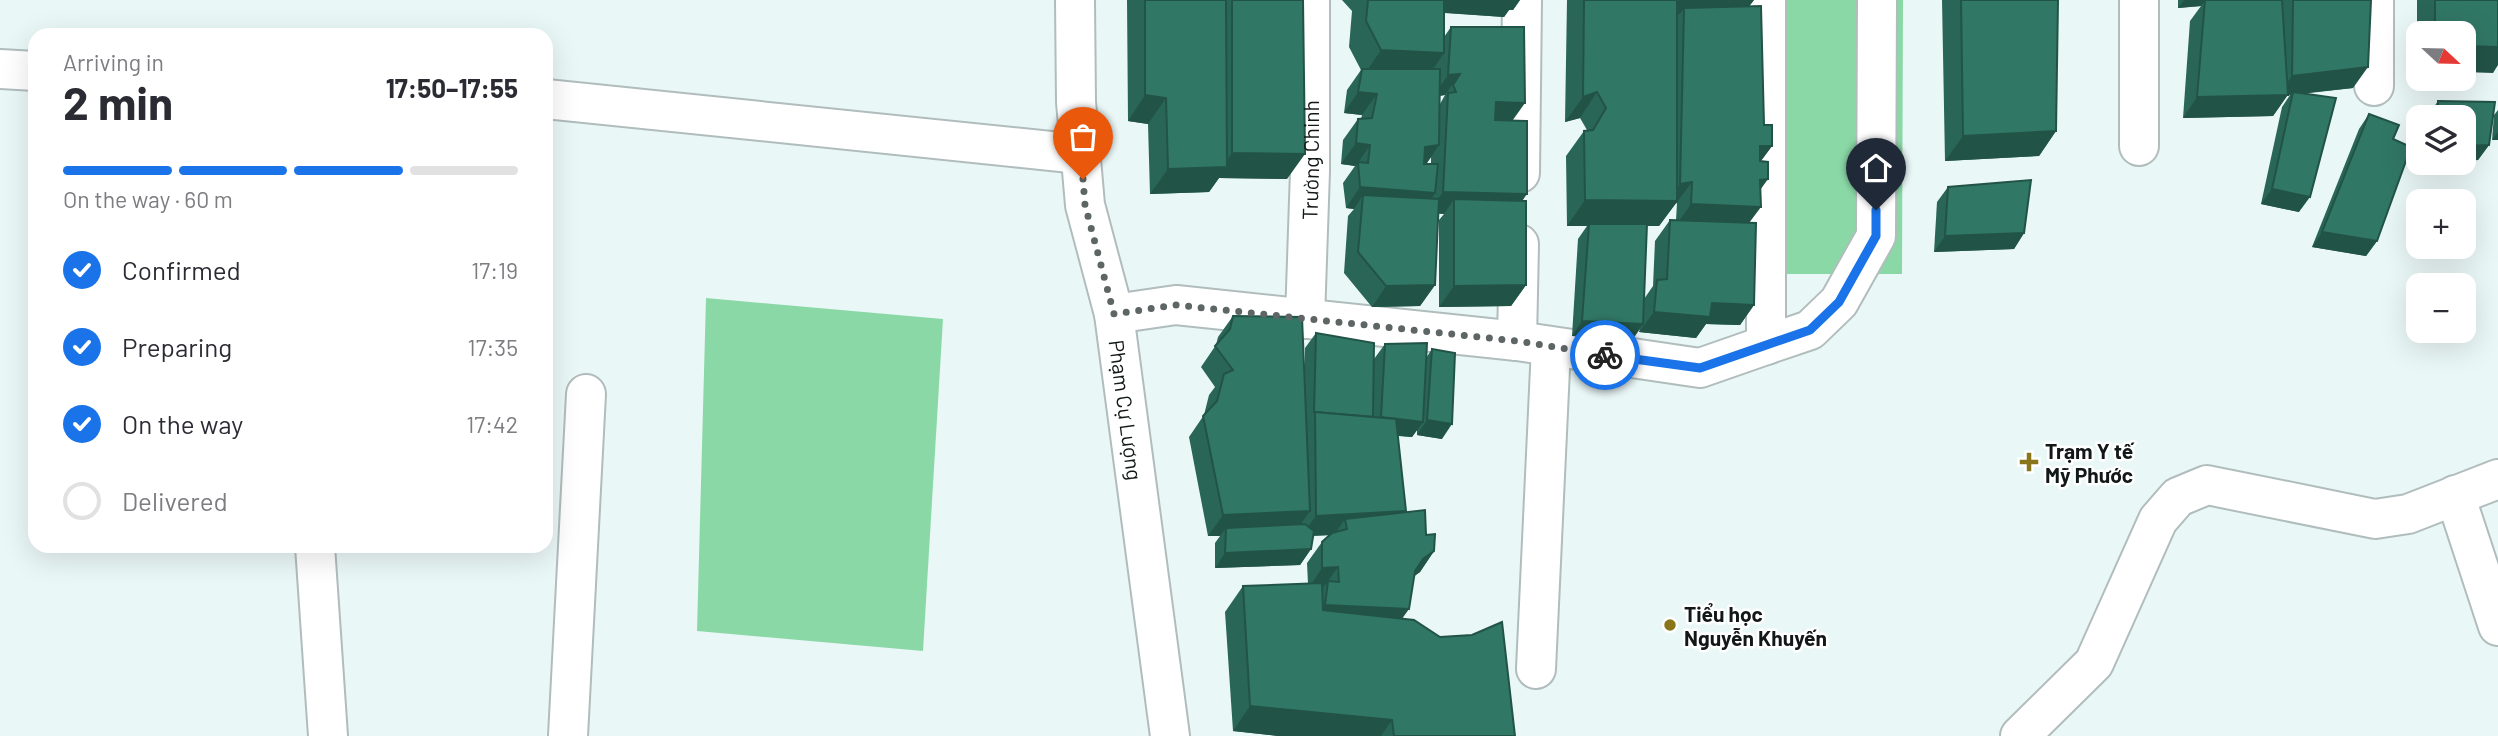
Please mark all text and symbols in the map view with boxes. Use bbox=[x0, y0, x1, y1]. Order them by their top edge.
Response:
north arrow bbox=[2406, 21, 2476, 91]
map controls bbox=[2406, 21, 2476, 343]
text: Arriving in bbox=[63, 48, 164, 76]
text: 17:50–17:55 bbox=[386, 72, 518, 103]
text: 2 min bbox=[63, 74, 173, 129]
street label: Trường Chinh bbox=[1296, 100, 1323, 220]
button: layers bbox=[2406, 105, 2476, 175]
pin bbox=[1053, 107, 1113, 179]
icon: bag bbox=[1064, 118, 1102, 156]
pin bbox=[1846, 138, 1906, 210]
icon: home bbox=[1857, 149, 1895, 187]
text: On the way · 60 m bbox=[63, 185, 233, 213]
button: + bbox=[2406, 189, 2476, 259]
icon: check bbox=[63, 251, 101, 289]
text: Confirmed bbox=[122, 254, 241, 285]
text: 17:19 bbox=[471, 256, 518, 284]
button: − bbox=[2406, 273, 2476, 343]
courier bbox=[1570, 320, 1640, 390]
icon: check bbox=[63, 328, 101, 366]
text: Preparing bbox=[122, 331, 232, 362]
text: 17:35 bbox=[468, 333, 518, 361]
icon: bike bbox=[1586, 336, 1624, 374]
street label: Phạm Cự Lượng bbox=[1105, 338, 1148, 482]
icon: check bbox=[63, 405, 101, 443]
text: On the way bbox=[122, 408, 243, 439]
text: 17:42 bbox=[466, 410, 518, 438]
place label: Trạm Y tế Mỹ Phước bbox=[2045, 438, 2135, 487]
marker: Trạm Y tế Mỹ Phước bbox=[2019, 452, 2039, 472]
text: Delivered bbox=[122, 485, 228, 516]
place label: Tiểu học Nguyễn Khuyến bbox=[1684, 601, 1827, 650]
marker: Tiểu học Nguyễn Khuyến bbox=[1662, 617, 1678, 633]

